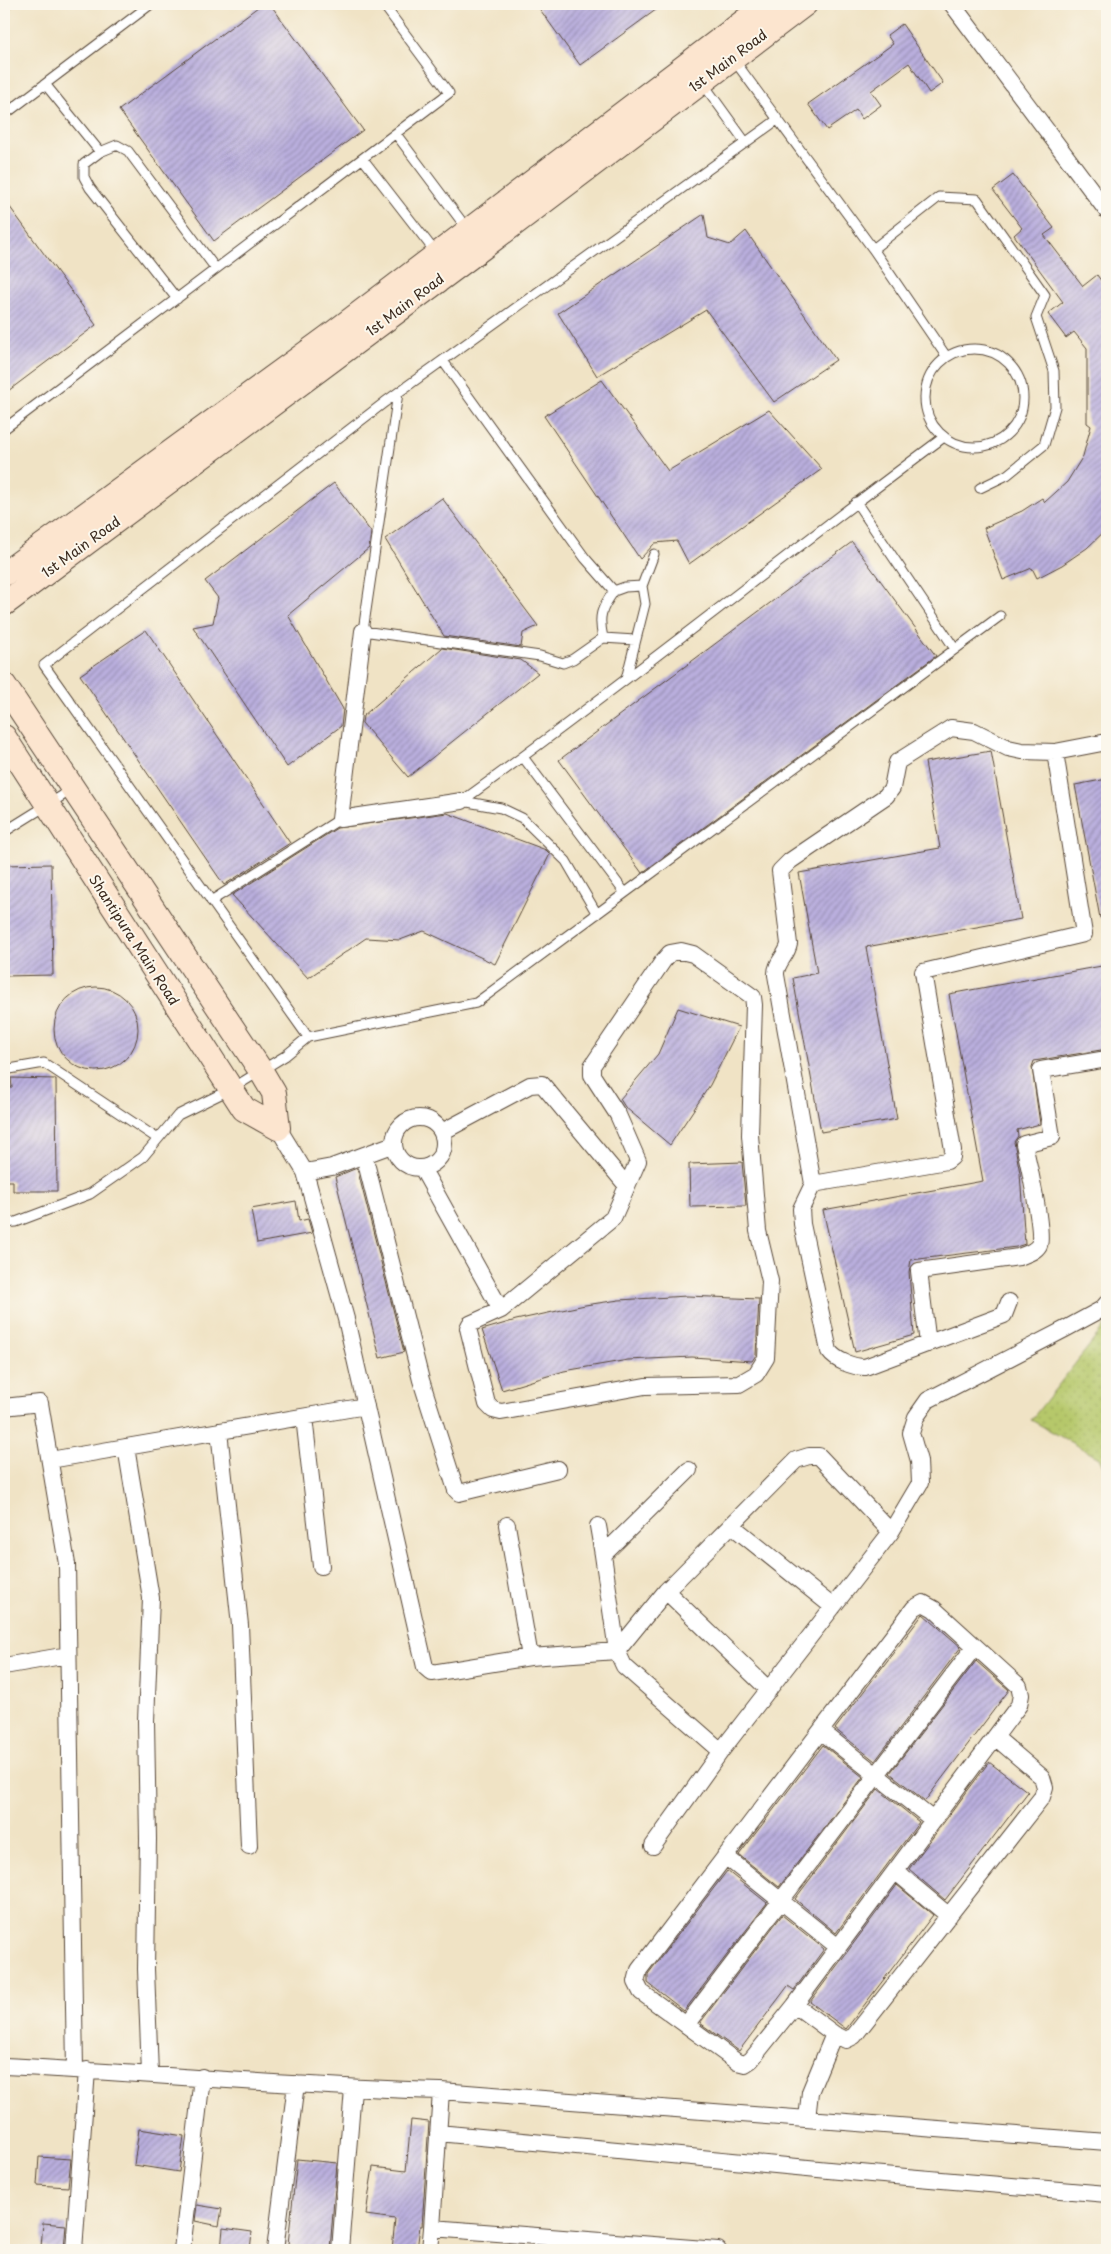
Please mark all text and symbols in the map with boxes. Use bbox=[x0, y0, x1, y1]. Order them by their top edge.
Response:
street label: 1st Main Road bbox=[684, 24, 771, 97]
street label: 1st Main Road bbox=[361, 268, 448, 341]
street label: 1st Main Road bbox=[37, 511, 125, 583]
street label: Shantipura Main Road bbox=[84, 870, 185, 1009]

